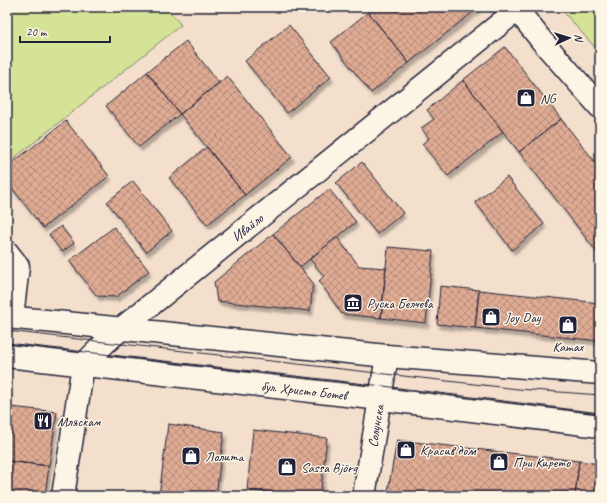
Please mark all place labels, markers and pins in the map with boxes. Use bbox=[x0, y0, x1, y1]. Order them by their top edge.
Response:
shop icon: NG bbox=[515, 87, 537, 109]
place label: NG bbox=[540, 90, 557, 107]
museum icon: Руска Белчева bbox=[342, 292, 364, 314]
place label: Руска Белчева bbox=[367, 295, 434, 312]
shop icon: Joy Day bbox=[480, 306, 502, 328]
place label: Joy Day bbox=[504, 309, 542, 326]
shop icon: Kamax bbox=[557, 314, 579, 336]
place label: Kamax bbox=[553, 338, 585, 355]
restaurant icon: Мляскам bbox=[32, 410, 54, 432]
place label: Мляскам bbox=[57, 413, 101, 430]
shop icon: Красив дом bbox=[395, 439, 417, 461]
place label: Красив дом bbox=[420, 442, 477, 459]
shop icon: Лолита bbox=[180, 445, 202, 467]
place label: Лолита bbox=[205, 448, 245, 465]
shop icon: При Кирето bbox=[488, 451, 510, 473]
place label: При Кирето bbox=[513, 454, 571, 471]
shop icon: Sassa Björg bbox=[276, 456, 298, 478]
place label: Sassa Björg bbox=[301, 459, 358, 476]

